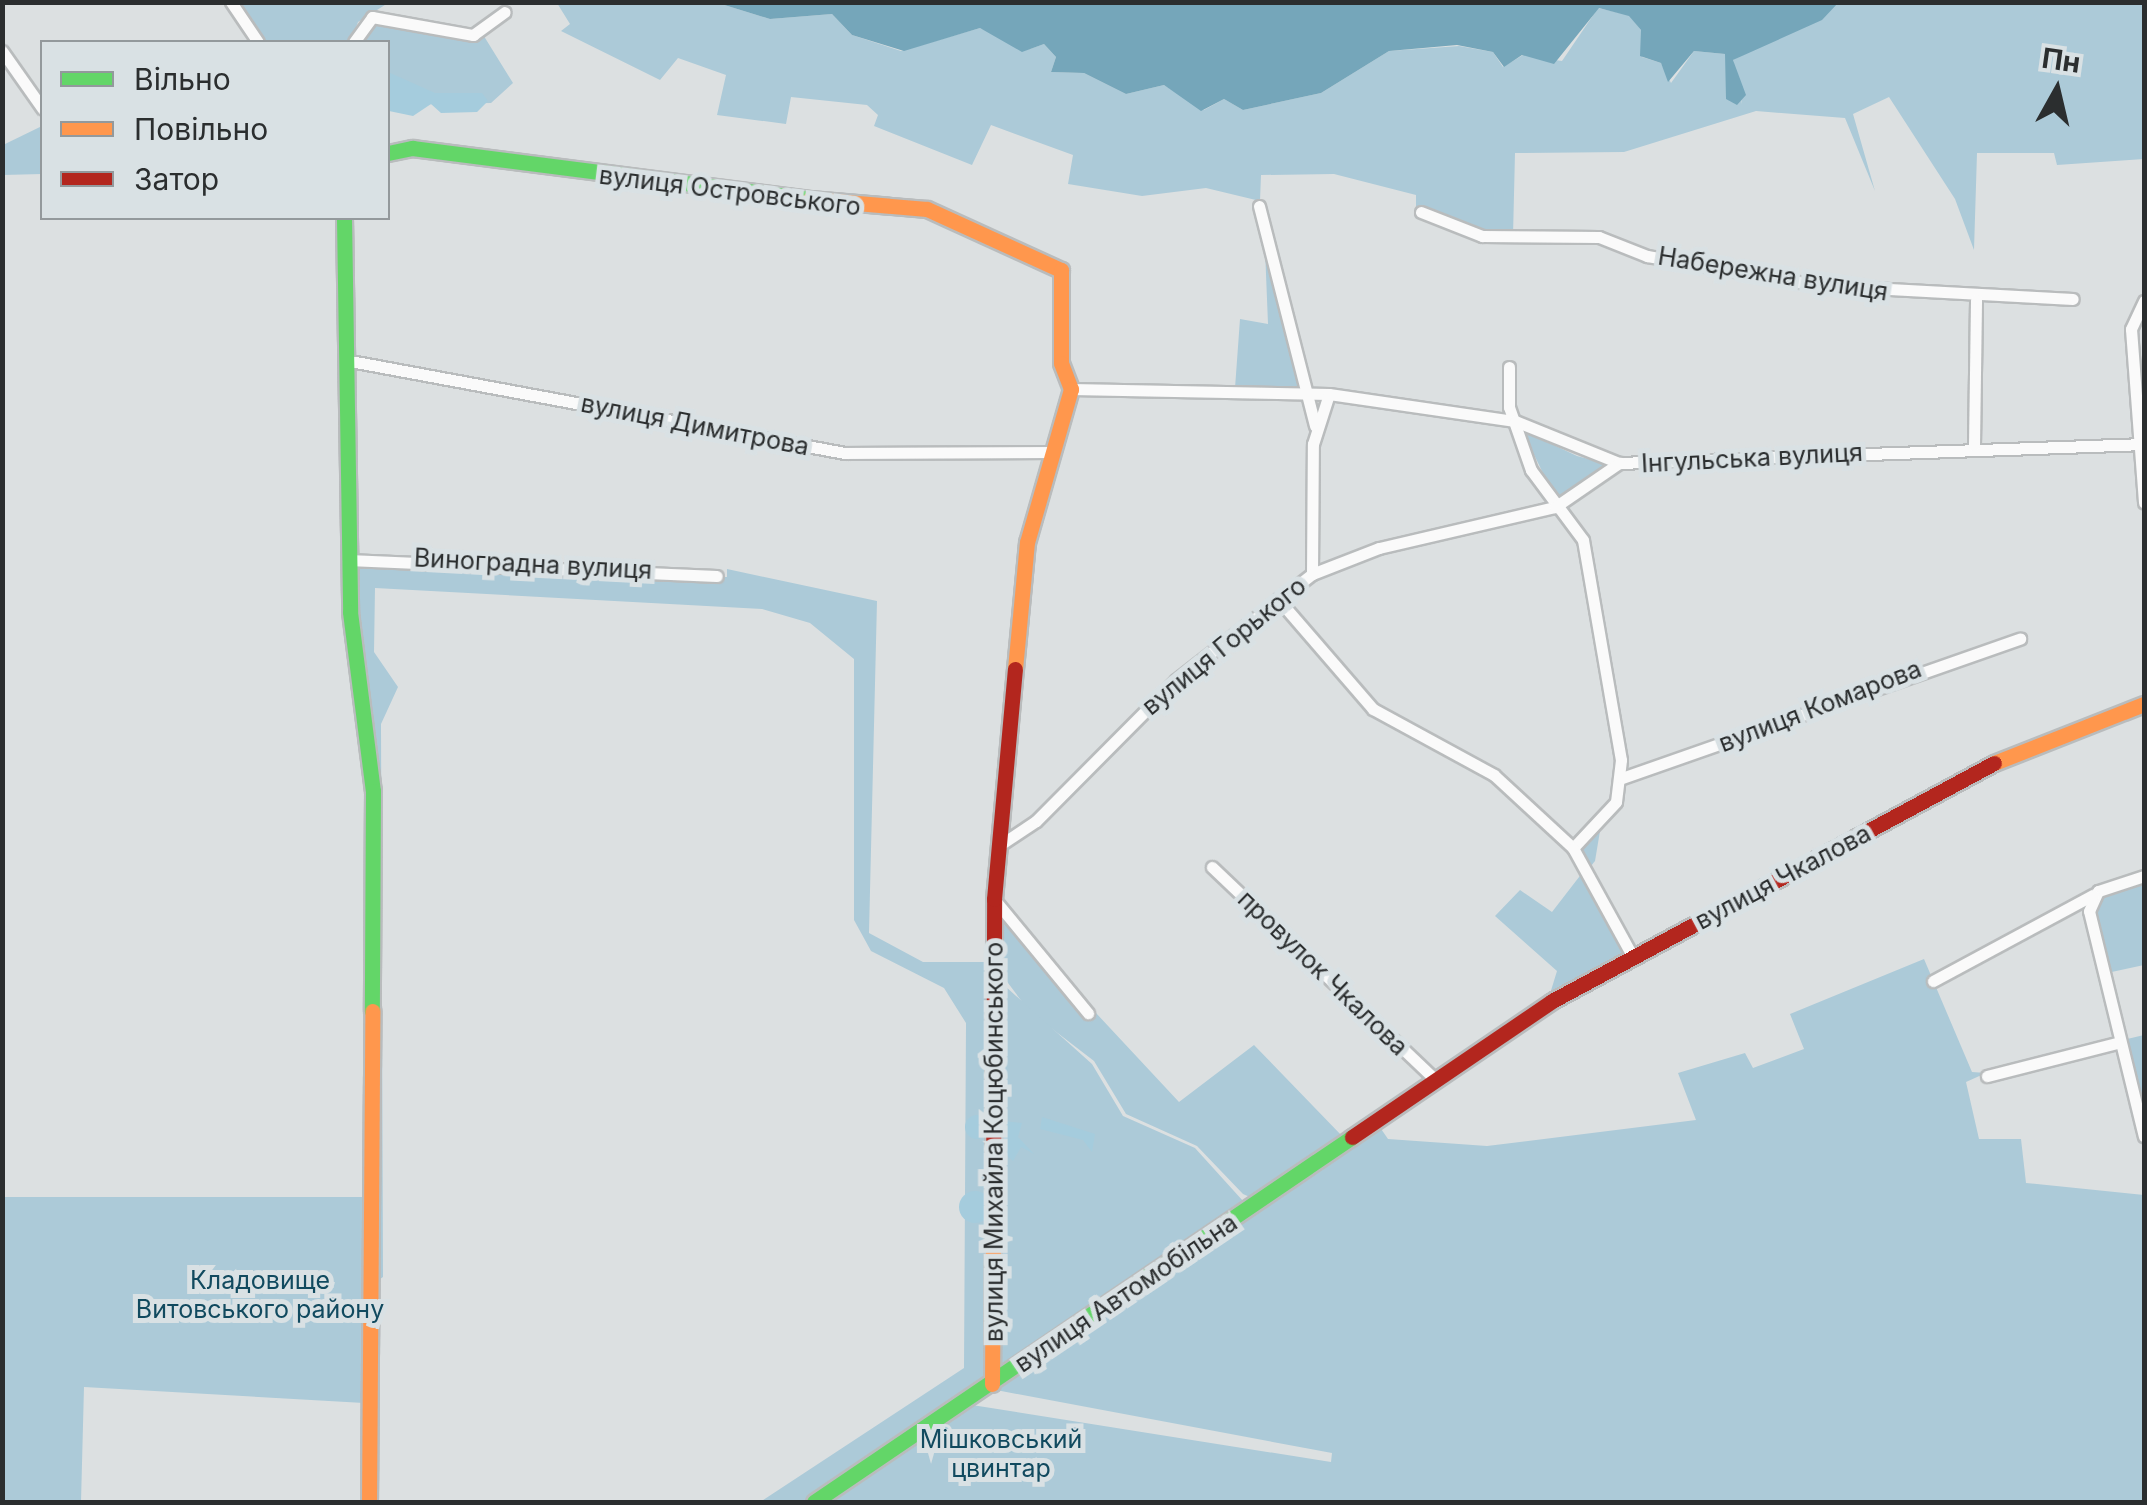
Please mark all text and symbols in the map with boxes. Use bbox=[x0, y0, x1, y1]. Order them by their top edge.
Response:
legend bbox=[40, 40, 390, 220]
north arrow bbox=[2007, 40, 2107, 140]
text: Пн bbox=[2040, 41, 2083, 80]
text: Вільно bbox=[134, 61, 231, 97]
text: Повільно bbox=[134, 111, 268, 147]
street label: вулиця Островського bbox=[597, 160, 863, 222]
text: Затор bbox=[134, 161, 219, 197]
street label: Набережна вулиця bbox=[1656, 241, 1890, 307]
street label: вулиця Димитрова bbox=[578, 388, 812, 462]
street label: Інгульська вулиця bbox=[1640, 437, 1864, 479]
street label: Виноградна вулиця bbox=[413, 543, 653, 585]
street label: вулиця Горького bbox=[1136, 571, 1312, 721]
street label: вулиця Комарова bbox=[1714, 654, 1926, 758]
street label: вулиця Чкалова bbox=[1690, 818, 1876, 936]
street label: провулок Чкалова bbox=[1232, 884, 1414, 1062]
street label: вулиця Михайла Коцюбинського bbox=[979, 942, 1009, 1342]
street label: вулиця Автомобільна bbox=[1009, 1207, 1243, 1379]
park label: Кладовище Витовського району bbox=[136, 1266, 384, 1325]
park label: Мішковський цвинтар bbox=[920, 1425, 1082, 1484]

